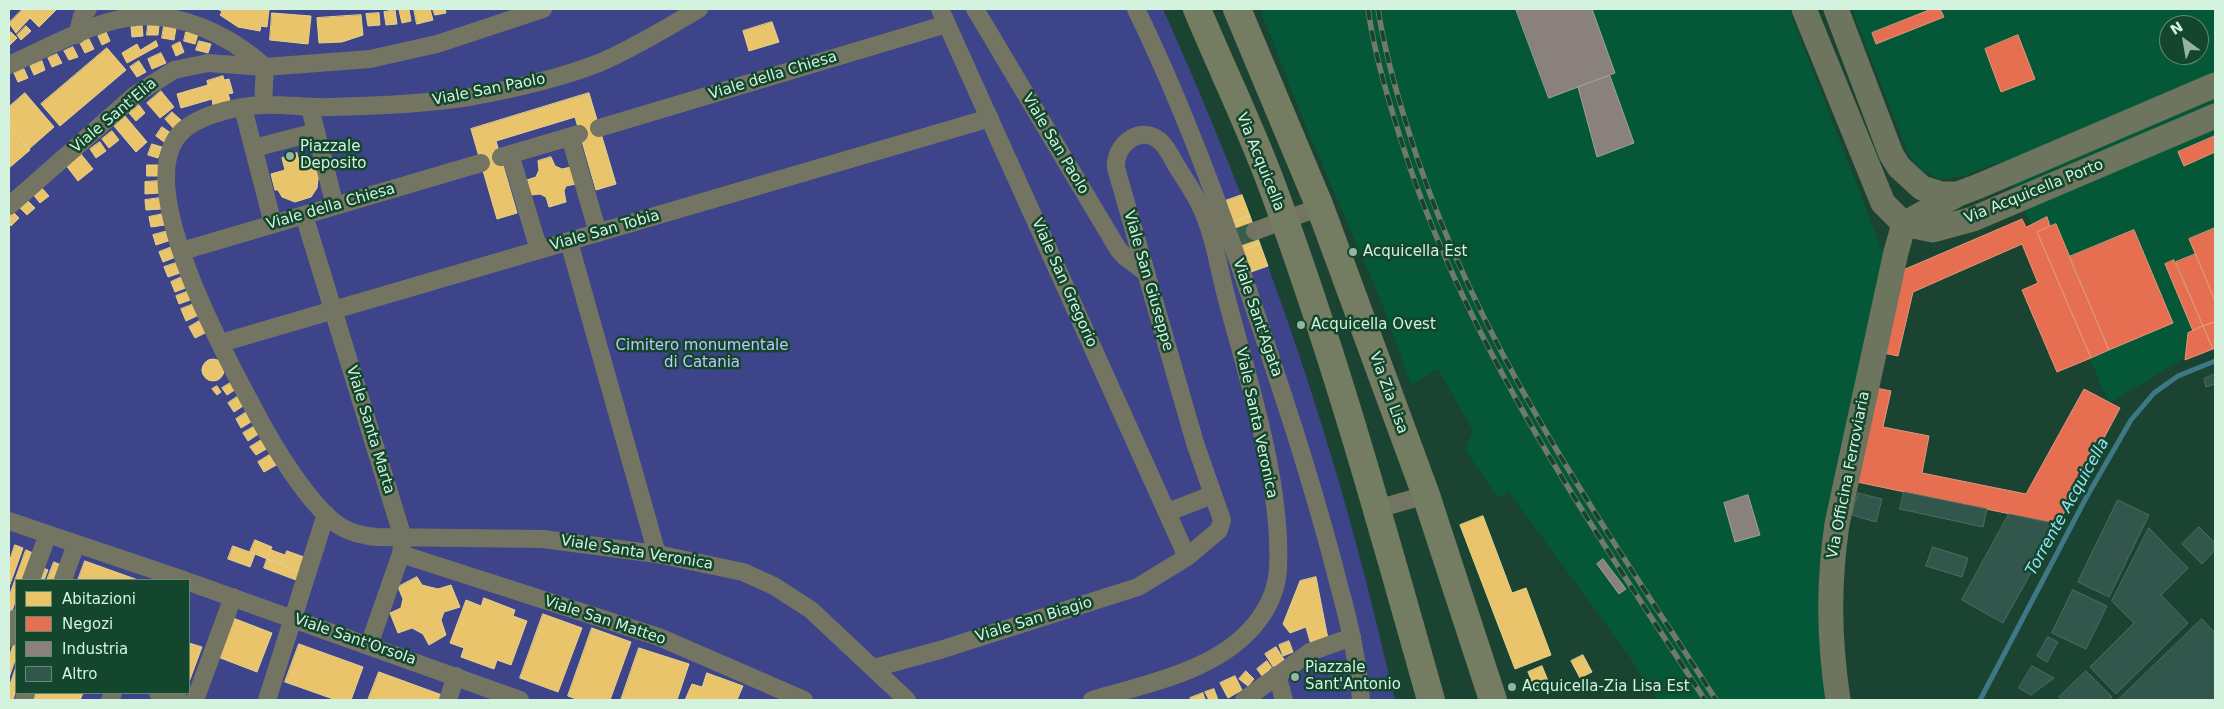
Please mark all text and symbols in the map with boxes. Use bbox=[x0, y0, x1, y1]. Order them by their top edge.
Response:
north arrow bbox=[2159, 15, 2209, 65]
text: N bbox=[2167, 18, 2186, 38]
street label: Viale della Chiesa bbox=[707, 48, 839, 104]
street label: Viale San Paolo bbox=[431, 70, 547, 110]
street label: Viale Sant'Elia bbox=[67, 75, 161, 157]
street label: Viale San Paolo bbox=[1018, 90, 1092, 198]
street label: Via Acquicella bbox=[1232, 110, 1288, 214]
place label: Piazzale Deposito bbox=[300, 138, 367, 173]
marker: Piazzale Deposito bbox=[284, 150, 296, 162]
street label: Via Acquicella Porto bbox=[1962, 156, 2106, 228]
street label: Viale della Chiesa bbox=[265, 180, 397, 234]
street label: Viale San Tobia bbox=[548, 207, 662, 255]
street label: Viale San Giuseppe bbox=[1119, 209, 1177, 353]
street label: Viale San Gregorio bbox=[1027, 216, 1101, 350]
place label: Acquicella Est bbox=[1363, 243, 1467, 261]
marker: Acquicella Est bbox=[1347, 246, 1359, 258]
street label: Viale Sant'Agata bbox=[1228, 257, 1286, 379]
place label: Acquicella Ovest bbox=[1311, 316, 1436, 334]
marker: Acquicella Ovest bbox=[1295, 319, 1307, 331]
park label: Cimitero monumentale di Catania bbox=[616, 337, 788, 372]
street label: Viale Santa Veronica bbox=[1231, 346, 1281, 500]
street label: Via Zia Lisa bbox=[1365, 350, 1411, 436]
street label: Viale Santa Marta bbox=[342, 364, 398, 496]
street label: Via Officina Ferroviaria bbox=[1824, 390, 1874, 560]
water label: Torrente Acquicella bbox=[2022, 435, 2114, 579]
street label: Viale Santa Veronica bbox=[560, 532, 714, 574]
legend bbox=[15, 579, 190, 694]
text: Abitazioni bbox=[62, 590, 136, 608]
street label: Viale San Matteo bbox=[542, 593, 668, 649]
street label: Viale San Biagio bbox=[974, 594, 1094, 646]
street label: Viale Sant'Orsola bbox=[292, 611, 418, 669]
text: Negozi bbox=[62, 615, 113, 633]
text: Industria bbox=[62, 640, 128, 658]
place label: Piazzale Sant'Antonio bbox=[1305, 659, 1401, 694]
text: Altro bbox=[62, 665, 97, 683]
marker: Piazzale Sant'Antonio bbox=[1289, 671, 1301, 683]
place label: Acquicella-Zia Lisa Est bbox=[1522, 678, 1690, 696]
marker: Acquicella-Zia Lisa Est bbox=[1506, 681, 1518, 693]

